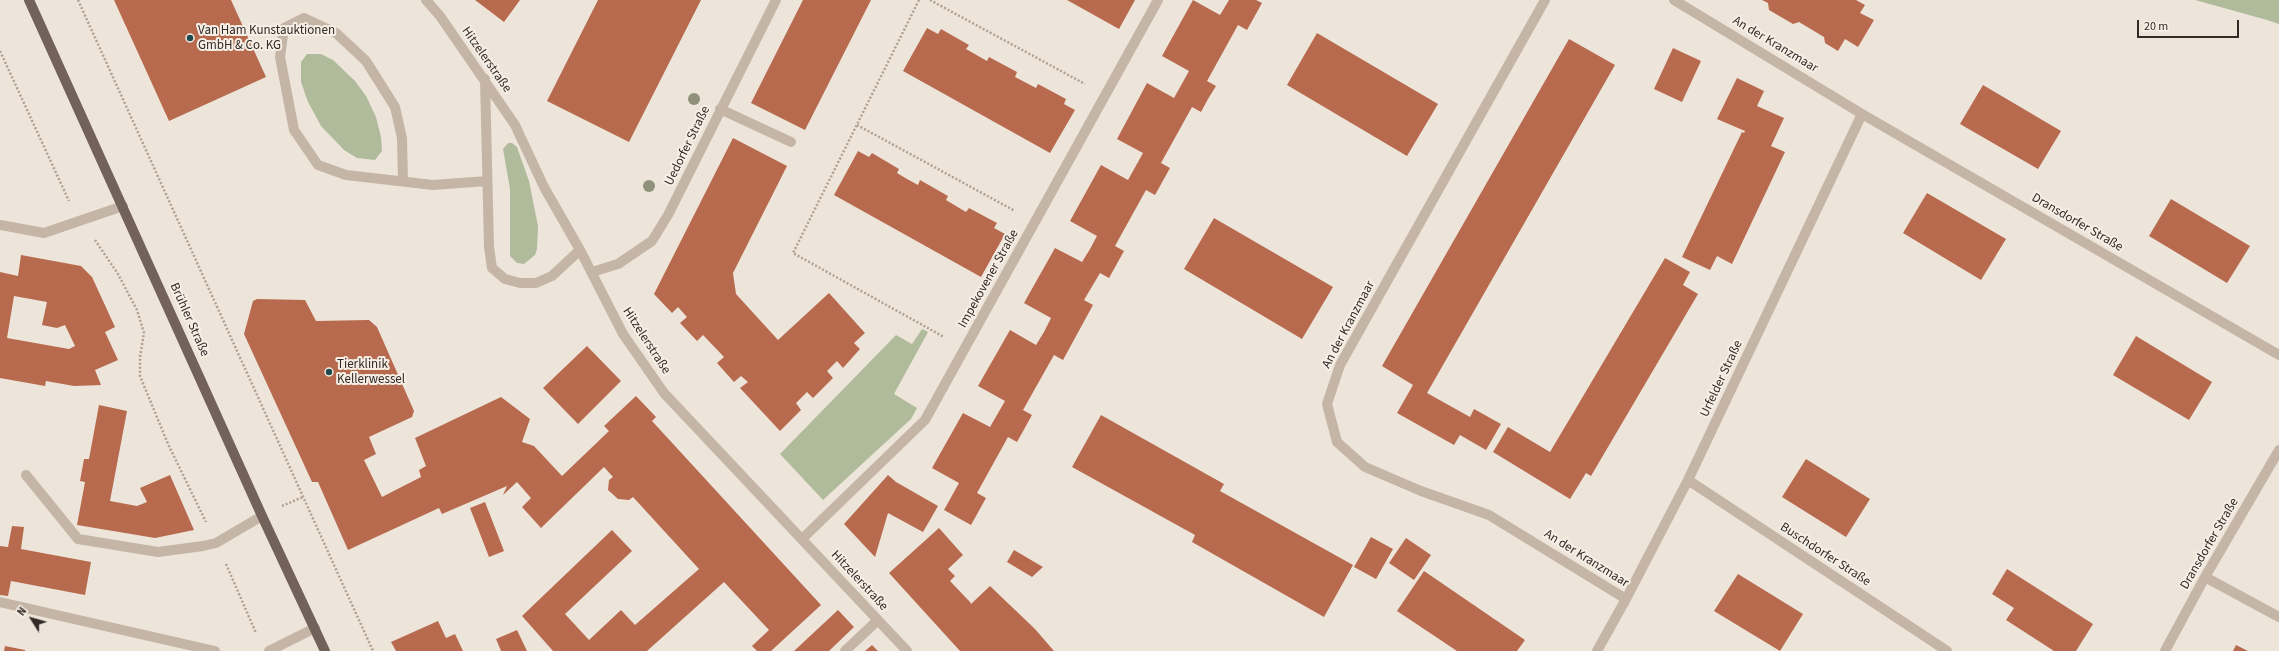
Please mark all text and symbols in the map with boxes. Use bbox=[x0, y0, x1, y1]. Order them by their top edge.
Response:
scale bar bbox=[2139, 12, 2241, 38]
street label: An der Kranzmaar bbox=[1729, 13, 1821, 77]
text: 20 m bbox=[2144, 18, 2168, 35]
place label: Van Ham Kunstauktionen GmbH & Co. KG bbox=[198, 23, 335, 54]
street label: Hitzelerstraße bbox=[458, 24, 514, 96]
marker: Van Ham Kunstauktionen GmbH & Co. KG bbox=[185, 33, 195, 43]
street label: Uedorfer Straße bbox=[662, 104, 714, 188]
street label: Dransdorfer Straße bbox=[2028, 190, 2126, 256]
street label: Impekovener Straße bbox=[956, 227, 1022, 331]
street label: An der Kranzmaar bbox=[1319, 279, 1379, 371]
street label: Brühler Straße bbox=[166, 281, 212, 359]
street label: Hitzelerstraße bbox=[619, 305, 673, 377]
street label: Urfelder Straße bbox=[1697, 338, 1747, 420]
place label: Tierklinik Kellerwessel bbox=[337, 357, 405, 388]
marker: Tierklinik Kellerwessel bbox=[324, 367, 334, 377]
street label: Dransdorfer Straße bbox=[2177, 495, 2243, 593]
street label: Buschdorfer Straße bbox=[1777, 520, 1873, 590]
street label: An der Kranzmaar bbox=[1541, 527, 1631, 591]
street label: Hitzelerstraße bbox=[827, 548, 891, 614]
north arrow bbox=[12, 599, 52, 639]
text: N bbox=[14, 604, 30, 619]

